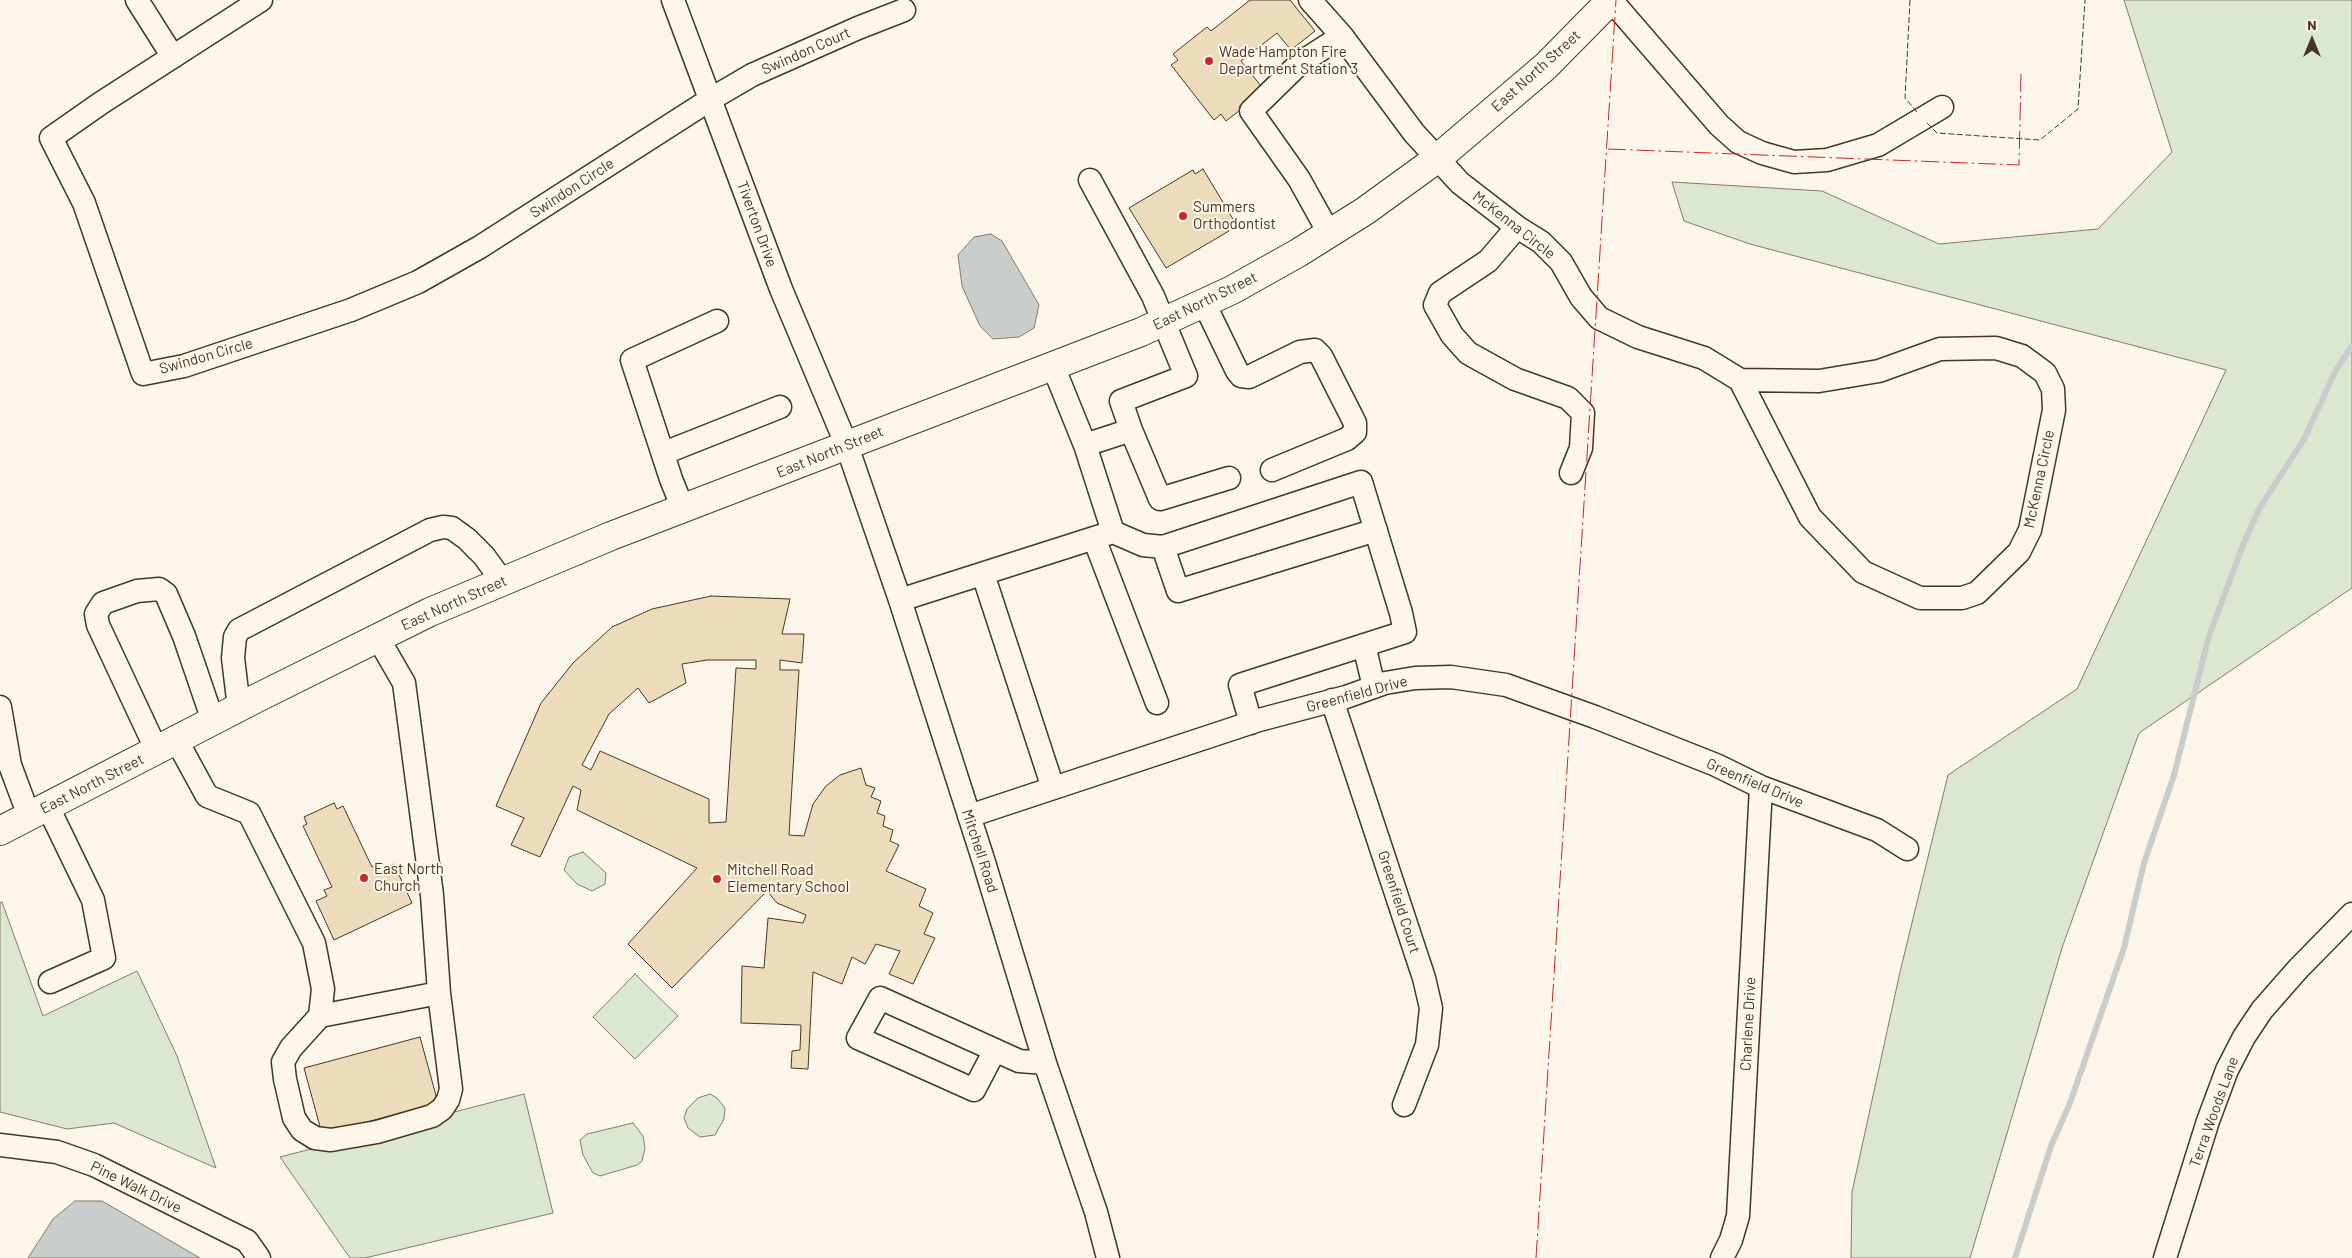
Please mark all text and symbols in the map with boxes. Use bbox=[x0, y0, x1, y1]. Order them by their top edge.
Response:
north arrow bbox=[2287, 15, 2337, 65]
text: N bbox=[2307, 16, 2317, 33]
street label: Swindon Court bbox=[759, 23, 853, 79]
street label: East North Street bbox=[1488, 26, 1584, 116]
place label: Wade Hampton Fire Department Station 3 bbox=[1219, 43, 1358, 78]
marker: Wade Hampton Fire Department Station 3 bbox=[1203, 55, 1215, 67]
street label: Swindon Circle bbox=[527, 154, 617, 222]
street label: Tiverton Drive bbox=[733, 178, 781, 270]
street label: McKenna Circle bbox=[1469, 187, 1559, 263]
place label: Summers Orthodontist bbox=[1193, 198, 1276, 233]
marker: Summers Orthodontist bbox=[1177, 210, 1189, 222]
street label: East North Street bbox=[1150, 268, 1260, 334]
street label: Swindon Circle bbox=[157, 334, 255, 378]
street label: East North Street bbox=[774, 422, 886, 482]
street label: McKenna Circle bbox=[2020, 428, 2058, 530]
street label: East North Street bbox=[398, 572, 510, 634]
street label: Greenfield Drive bbox=[1304, 672, 1410, 716]
street label: East North Street bbox=[37, 750, 147, 818]
street label: Greenfield Drive bbox=[1704, 754, 1806, 812]
street label: Mitchell Road bbox=[958, 807, 1002, 895]
street label: Greenfield Court bbox=[1374, 848, 1424, 956]
place label: East North Church bbox=[374, 860, 444, 895]
place label: Mitchell Road Elementary School bbox=[727, 861, 849, 896]
marker: East North Church bbox=[358, 872, 370, 884]
marker: Mitchell Road Elementary School bbox=[711, 873, 723, 885]
street label: Charlene Drive bbox=[1737, 977, 1759, 1071]
street label: Terra Woods Lane bbox=[2186, 1054, 2242, 1170]
street label: Pine Walk Drive bbox=[87, 1157, 185, 1217]

